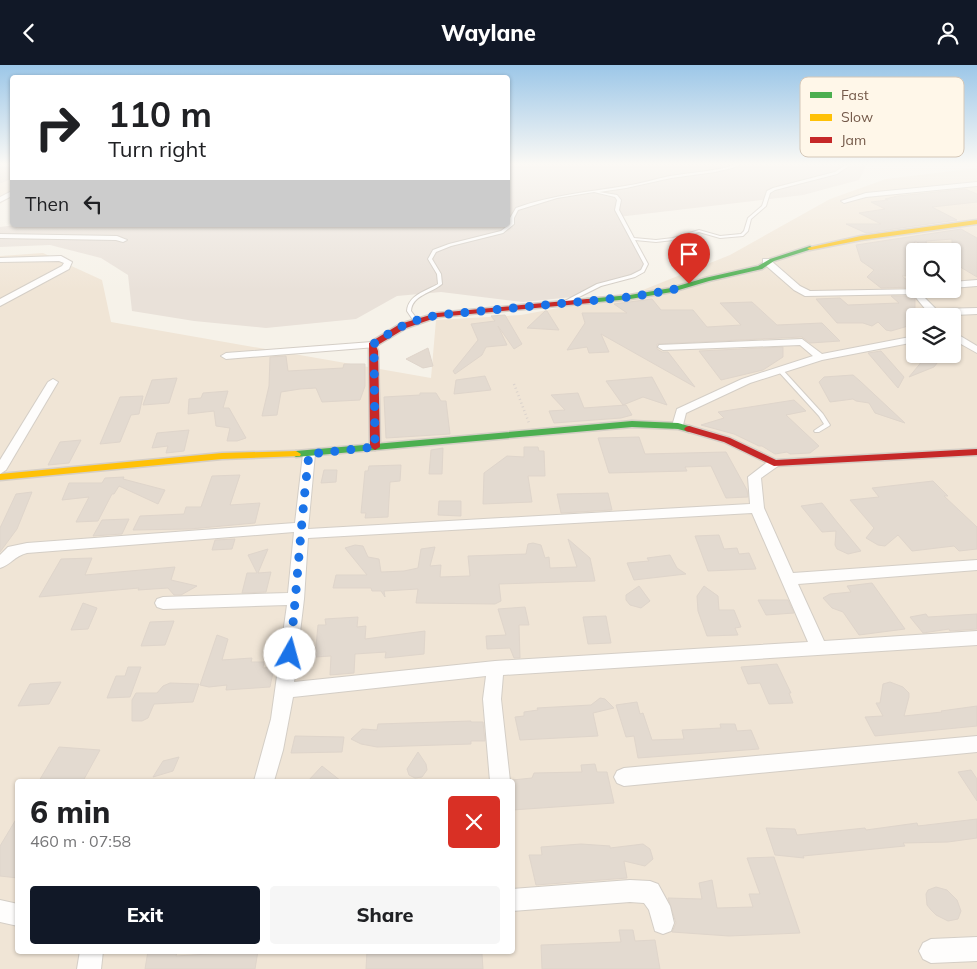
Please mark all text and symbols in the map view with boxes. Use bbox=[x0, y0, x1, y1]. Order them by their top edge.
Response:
icon: back bbox=[15, 19, 43, 47]
text: Waylane bbox=[441, 19, 536, 47]
icon: person bbox=[934, 19, 962, 47]
legend bbox=[800, 77, 964, 157]
text: Fast bbox=[841, 86, 869, 104]
text: 110 m bbox=[108, 92, 212, 136]
icon: right bbox=[25, 95, 90, 160]
text: Slow bbox=[841, 108, 873, 126]
text: Jam bbox=[841, 131, 866, 149]
text: Turn right bbox=[108, 135, 206, 163]
icon: left bbox=[79, 190, 107, 218]
text: Then bbox=[25, 192, 69, 216]
pin bbox=[668, 233, 710, 284]
icon: arrive bbox=[675, 240, 703, 268]
map controls bbox=[906, 243, 961, 363]
button: search bbox=[906, 243, 961, 298]
button: layers bbox=[906, 308, 961, 363]
position arrow bbox=[263, 627, 315, 679]
text: 6 min bbox=[30, 793, 110, 831]
button: close bbox=[448, 796, 500, 848]
text: 460 m · 07:58 bbox=[30, 831, 131, 851]
button: Exit bbox=[30, 886, 260, 944]
button: Share bbox=[270, 886, 500, 944]

